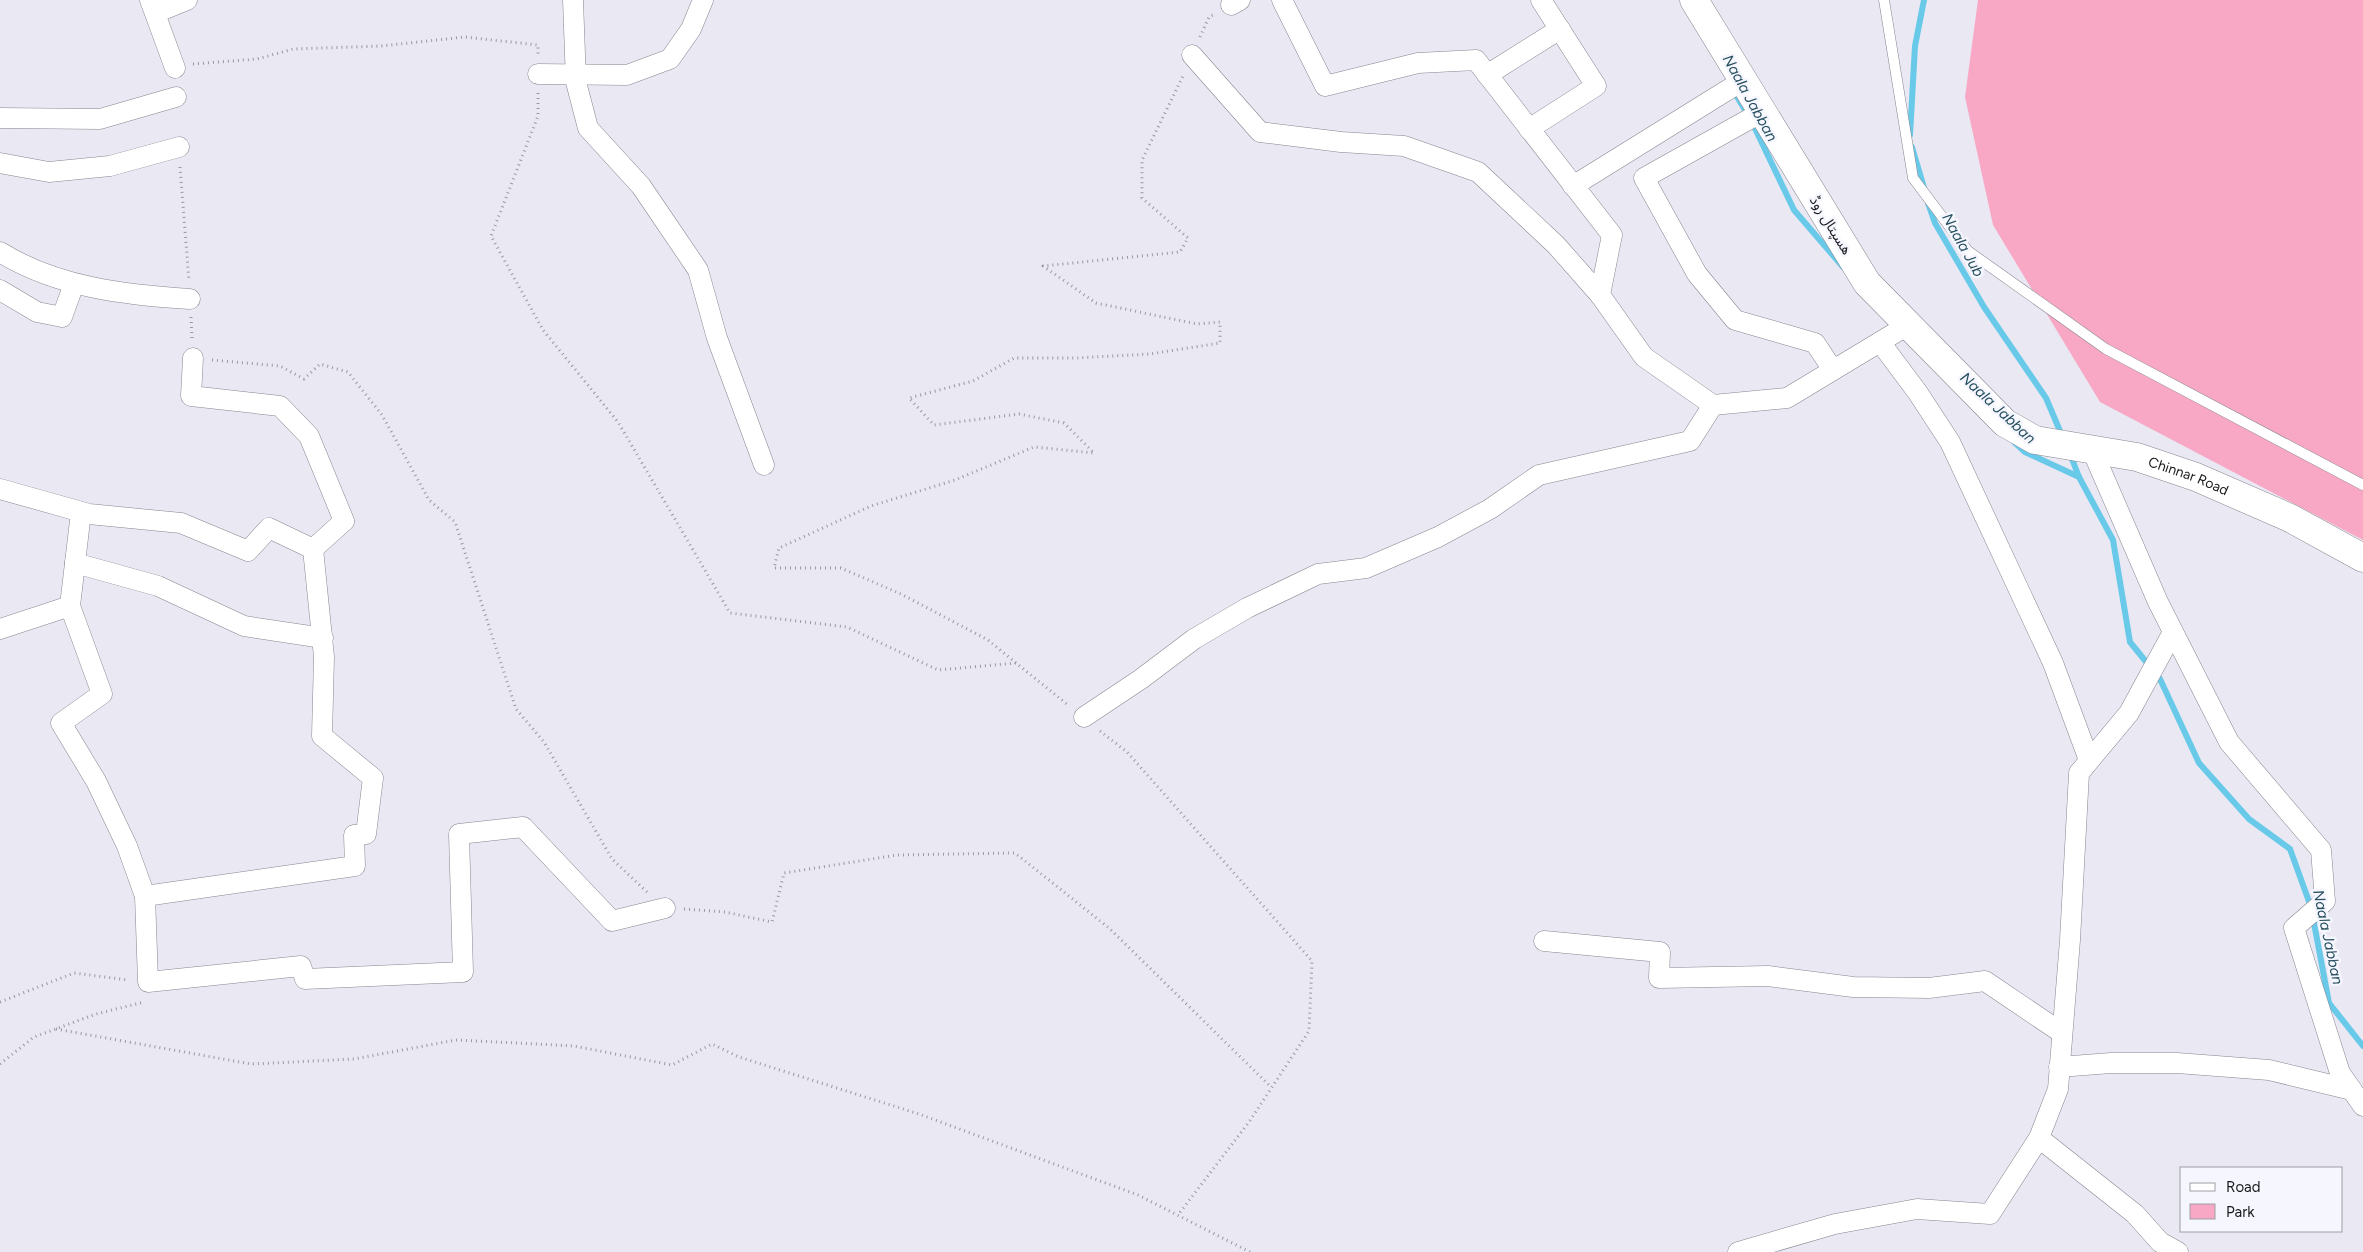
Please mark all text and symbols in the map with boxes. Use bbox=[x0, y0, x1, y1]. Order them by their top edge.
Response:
water label: Naala Jabban bbox=[1719, 51, 1781, 145]
street label: ھسپتال روڈ bbox=[1805, 193, 1855, 258]
water label: Naala Jub bbox=[1938, 210, 1988, 280]
water label: Naala Jabban bbox=[1957, 369, 2039, 447]
street label: Chinnar Road bbox=[2146, 453, 2231, 499]
water label: Naala Jabban bbox=[2309, 888, 2347, 986]
legend bbox=[2180, 1167, 2343, 1232]
text: Road bbox=[2226, 1178, 2261, 1196]
text: Park bbox=[2226, 1203, 2255, 1221]

